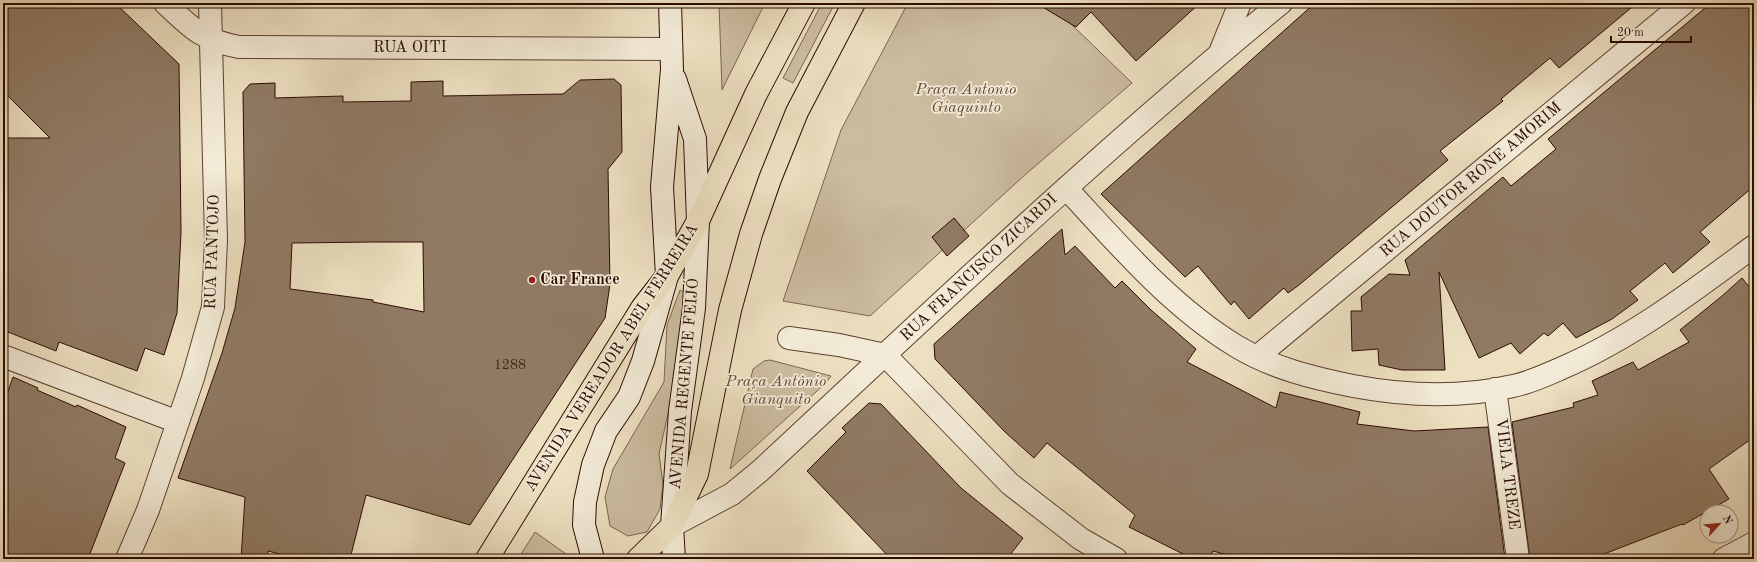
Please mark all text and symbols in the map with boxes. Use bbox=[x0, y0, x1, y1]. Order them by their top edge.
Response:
scale bar bbox=[1611, 18, 1691, 44]
text: 20 m bbox=[1617, 27, 1644, 39]
street label: RUA OITI bbox=[373, 40, 447, 56]
park label: Praça Antonio Giaquinto bbox=[915, 82, 1016, 116]
street label: RUA DOUTOR RONE AMORIM bbox=[1377, 100, 1565, 260]
street label: RUA FRANCISCO ZICARDI bbox=[898, 191, 1060, 345]
street label: RUA PANTOJO bbox=[203, 194, 223, 310]
street label: AVENIDA VEREADOR ABEL FERREIRA bbox=[522, 221, 702, 495]
place label: Car France bbox=[540, 272, 620, 288]
marker: Car France bbox=[527, 275, 537, 285]
street label: AVENIDA REGENTE FEIJÓ bbox=[663, 277, 702, 490]
house number: 1288 bbox=[494, 358, 526, 372]
park label: Praça Antônio Gianquito bbox=[725, 374, 826, 408]
street label: VIELA TREZE bbox=[1492, 417, 1522, 531]
north arrow bbox=[1699, 504, 1739, 544]
text: N bbox=[1720, 514, 1734, 527]

